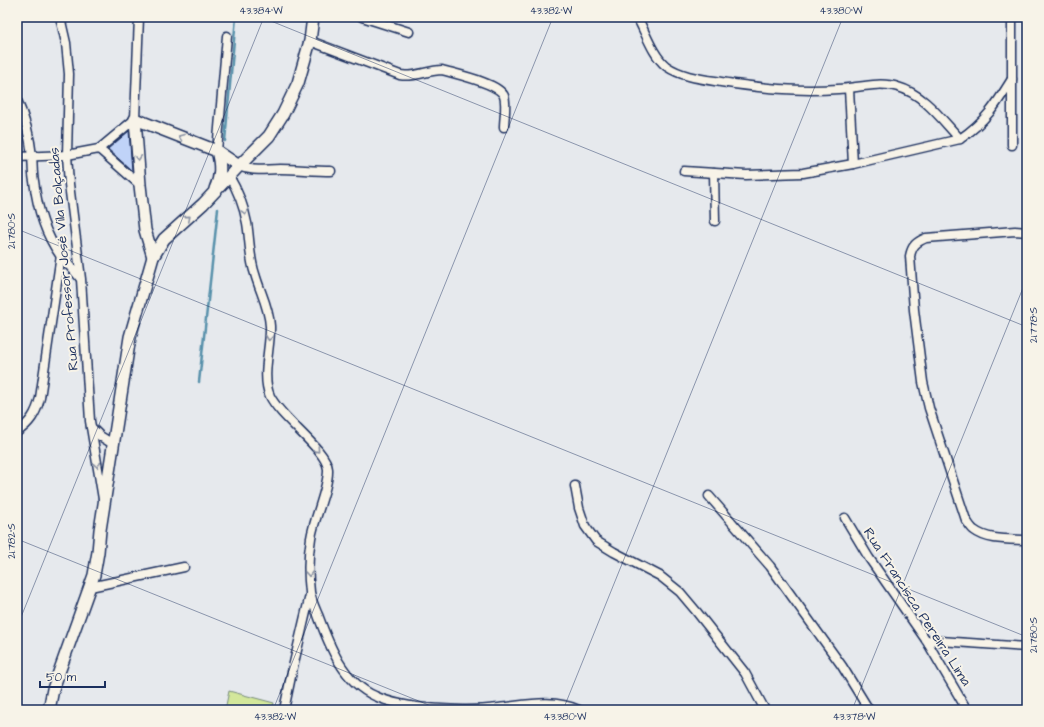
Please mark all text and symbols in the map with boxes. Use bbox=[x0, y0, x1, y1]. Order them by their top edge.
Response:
text: 43.384°W bbox=[239, 4, 283, 18]
text: 43.382°W bbox=[530, 4, 573, 18]
text: 43.380°W bbox=[820, 4, 863, 18]
one-way arrow bbox=[177, 134, 184, 142]
street label: Rua Professor José Vila Bolçadas bbox=[44, 146, 84, 372]
one-way arrow bbox=[133, 155, 142, 161]
one-way arrow bbox=[240, 209, 248, 215]
text: 21.780°S bbox=[5, 212, 19, 249]
one-way arrow bbox=[183, 216, 190, 223]
text: 21.778°S bbox=[1027, 307, 1041, 343]
one-way arrow bbox=[265, 335, 274, 341]
one-way arrow bbox=[312, 445, 319, 453]
one-way arrow bbox=[92, 462, 101, 468]
text: 21.782°S bbox=[5, 523, 19, 559]
street label: Rua Francisca Pereira Lima bbox=[858, 524, 976, 690]
one-way arrow bbox=[305, 571, 314, 577]
text: 21.780°S bbox=[1027, 616, 1041, 653]
scale bar bbox=[40, 663, 105, 689]
text: 50 m bbox=[46, 669, 77, 686]
text: 43.382°W bbox=[254, 710, 297, 724]
text: 43.380°W bbox=[544, 710, 587, 724]
text: 43.378°W bbox=[833, 710, 876, 724]

